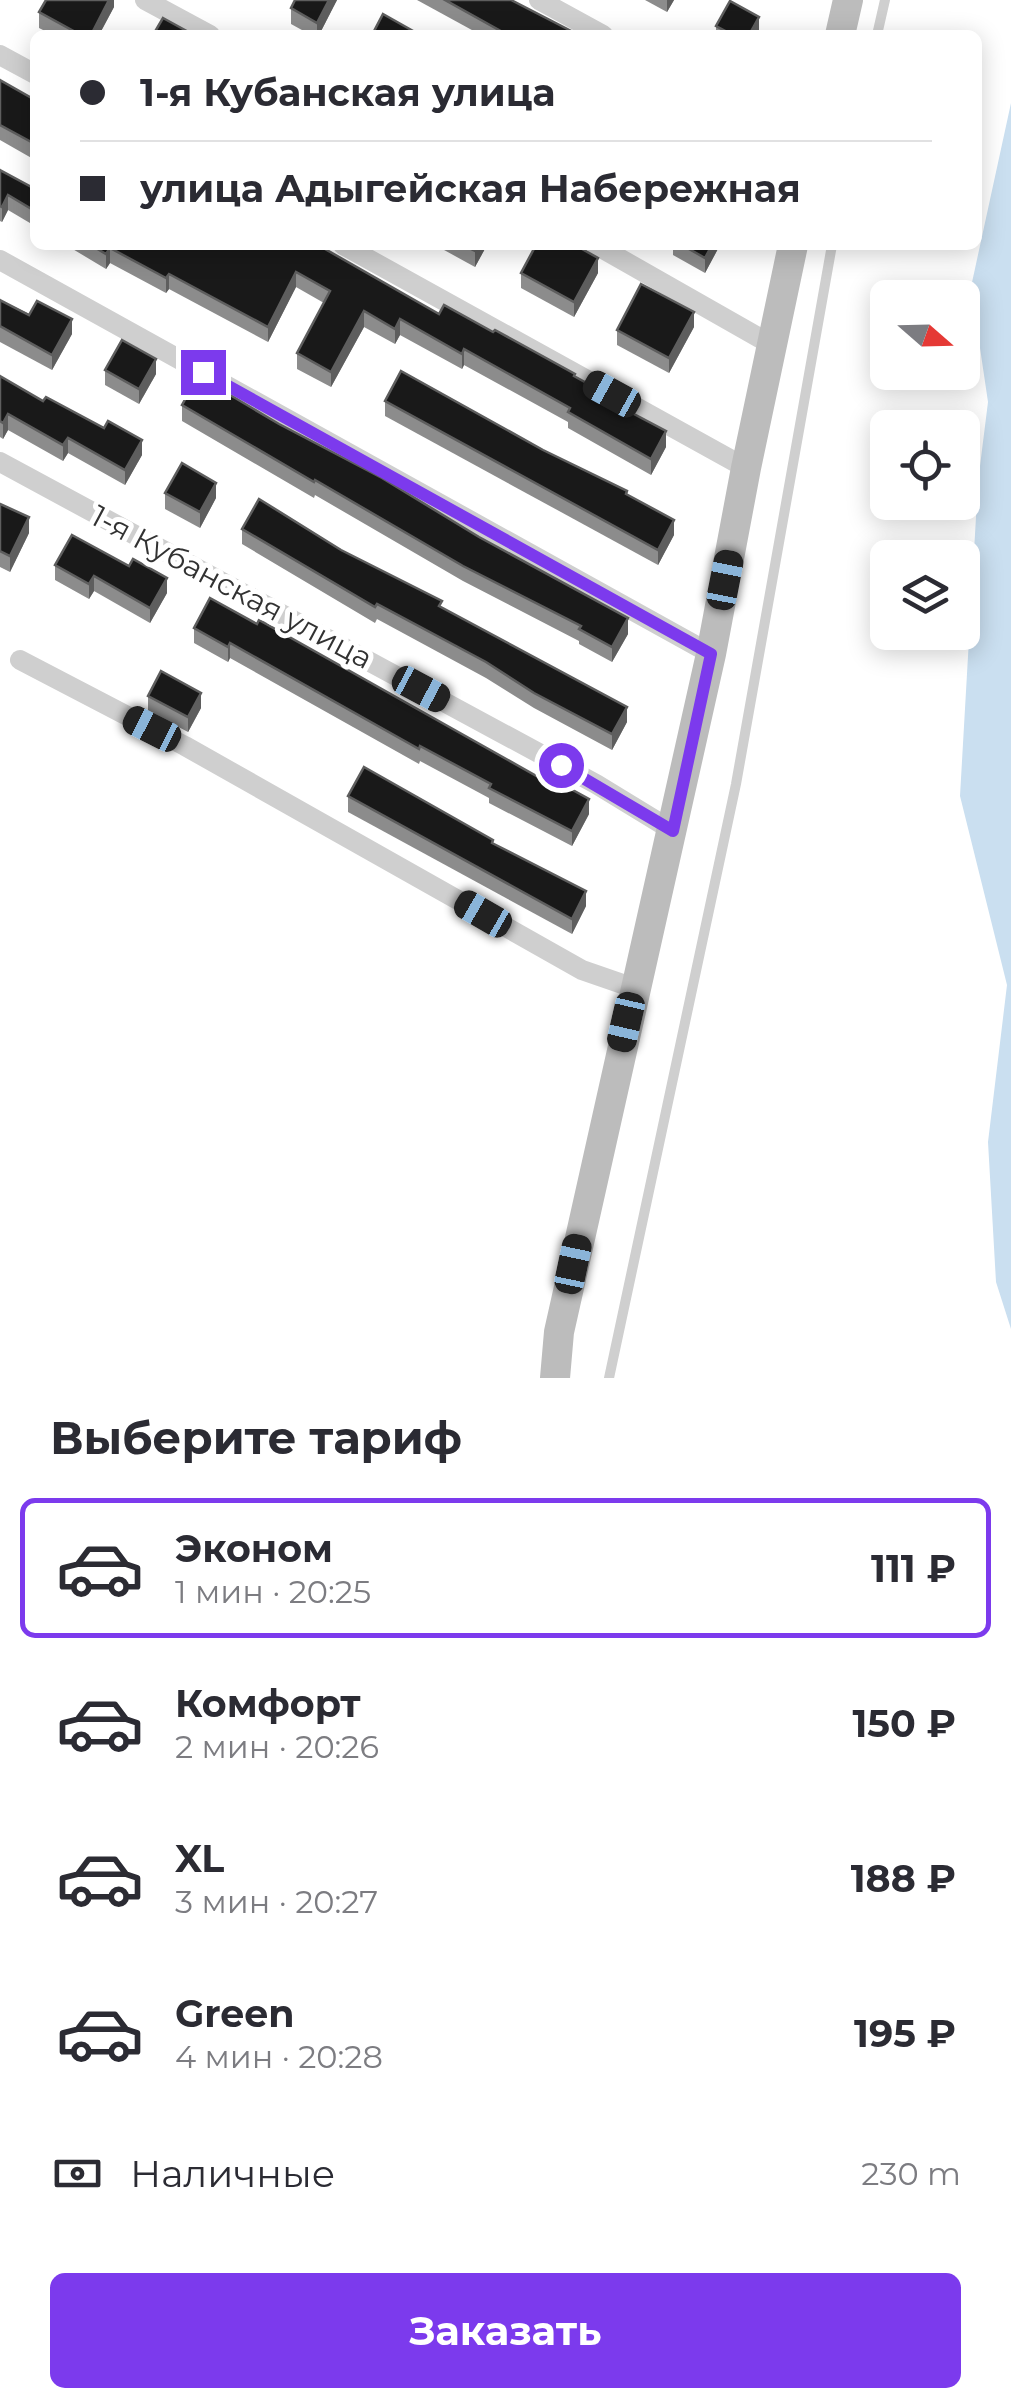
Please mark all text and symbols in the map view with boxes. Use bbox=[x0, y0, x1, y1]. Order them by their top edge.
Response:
text: 1-я Кубанская улица bbox=[140, 69, 556, 116]
text: улица Адыгейская Набережная bbox=[140, 165, 801, 212]
north arrow bbox=[870, 280, 980, 390]
map controls bbox=[870, 280, 980, 650]
route end bbox=[181, 350, 226, 395]
car bbox=[578, 366, 646, 422]
button: locate bbox=[870, 410, 980, 520]
street label: 1-я Кубанская улица bbox=[85, 497, 379, 677]
button: layers bbox=[870, 540, 980, 650]
car bbox=[705, 548, 745, 612]
car bbox=[387, 662, 455, 716]
car bbox=[118, 702, 186, 756]
route start bbox=[539, 743, 584, 788]
car bbox=[450, 886, 516, 942]
car bbox=[605, 989, 647, 1055]
car bbox=[552, 1232, 594, 1296]
text: Выберите тариф bbox=[50, 1410, 462, 1465]
icon: car bbox=[55, 1523, 145, 1613]
text: Эконом bbox=[175, 1525, 333, 1572]
text: 111 ₽ bbox=[871, 1545, 956, 1592]
text: 1 мин · 20:25 bbox=[175, 1572, 371, 1611]
icon: car bbox=[55, 1678, 145, 1768]
text: Комфорт bbox=[175, 1680, 361, 1727]
text: 150 ₽ bbox=[852, 1700, 956, 1747]
text: 2 мин · 20:26 bbox=[175, 1727, 379, 1766]
icon: car bbox=[55, 1833, 145, 1923]
text: XL bbox=[175, 1835, 224, 1882]
text: 188 ₽ bbox=[851, 1855, 956, 1902]
text: 3 мин · 20:27 bbox=[175, 1882, 378, 1921]
icon: car bbox=[55, 1988, 145, 2078]
text: Green bbox=[175, 1990, 295, 2037]
text: 195 ₽ bbox=[854, 2010, 956, 2057]
text: 4 мин · 20:28 bbox=[175, 2037, 383, 2076]
icon: cash bbox=[50, 2146, 105, 2201]
text: Наличные bbox=[130, 2150, 335, 2197]
text: 230 m bbox=[861, 2154, 961, 2193]
button: Заказать bbox=[50, 2273, 961, 2388]

